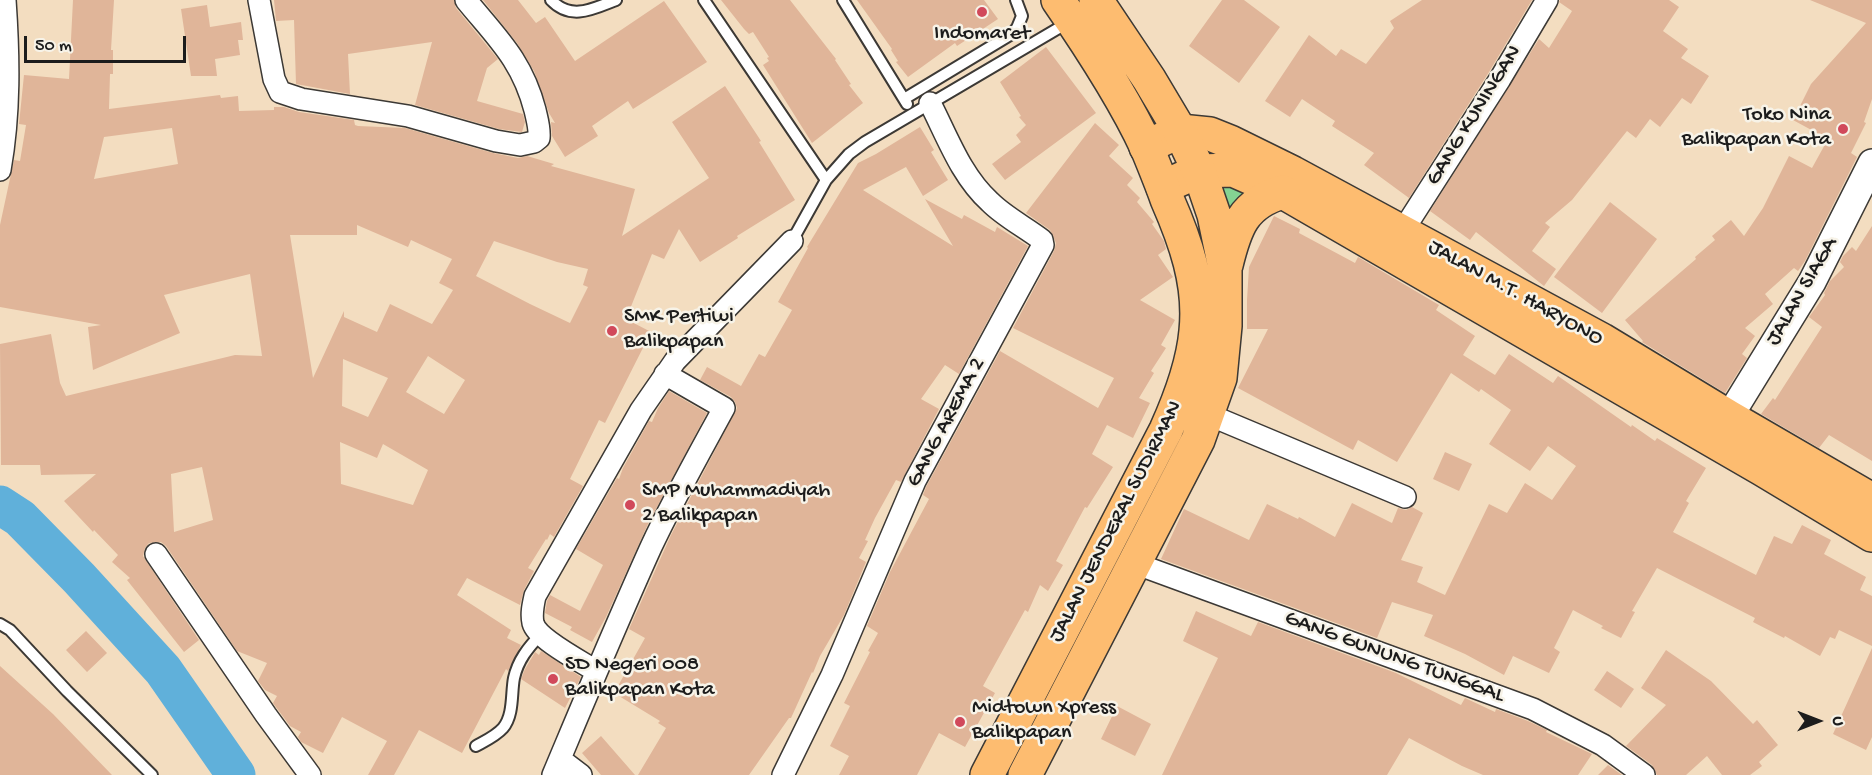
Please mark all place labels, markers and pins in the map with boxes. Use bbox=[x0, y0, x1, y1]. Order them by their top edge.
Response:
marker: Indomaret bbox=[975, 5, 989, 19]
place label: Indomaret bbox=[934, 22, 1030, 48]
place label: Toko Nina Balikpapan Kota bbox=[1682, 103, 1831, 154]
marker: Toko Nina Balikpapan Kota bbox=[1836, 122, 1850, 136]
place label: SMK Pertiwi Balikpapan bbox=[624, 305, 734, 356]
marker: SMK Pertiwi Balikpapan bbox=[605, 324, 619, 338]
place label: SMP Muhammadiyah 2 Balikpapan bbox=[642, 479, 830, 530]
marker: SMP Muhammadiyah 2 Balikpapan bbox=[623, 498, 637, 512]
place label: SD Negeri 008 Balikpapan Kota bbox=[565, 653, 714, 704]
marker: SD Negeri 008 Balikpapan Kota bbox=[546, 672, 560, 686]
place label: Midtown Xpress Balikpapan bbox=[972, 696, 1116, 748]
marker: Midtown Xpress Balikpapan bbox=[953, 715, 967, 729]

